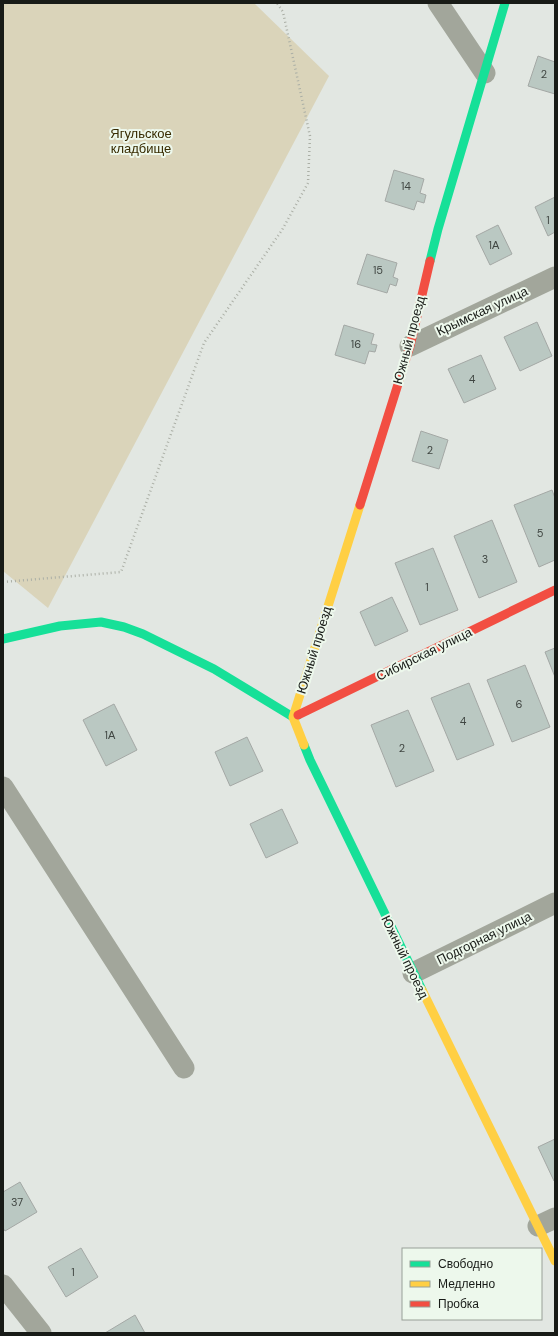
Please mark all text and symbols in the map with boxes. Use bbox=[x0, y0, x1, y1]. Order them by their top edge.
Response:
house number: 2 bbox=[541, 67, 547, 81]
park label: Ягульское кладбище bbox=[110, 125, 172, 157]
house number: 14 bbox=[401, 179, 411, 193]
house number: 1 bbox=[546, 213, 550, 227]
house number: 1А bbox=[489, 238, 500, 252]
house number: 15 bbox=[373, 263, 383, 277]
street label: Крымская улица bbox=[434, 282, 531, 340]
street label: Южный проезд bbox=[389, 294, 429, 386]
house number: 16 bbox=[351, 337, 361, 351]
house number: 4 bbox=[469, 372, 476, 386]
house number: 2 bbox=[427, 443, 433, 457]
house number: 5 bbox=[537, 526, 544, 540]
house number: 3 bbox=[482, 552, 488, 566]
house number: 1 bbox=[425, 580, 429, 594]
street label: Южный проезд bbox=[293, 604, 336, 696]
street label: Сибирская улица bbox=[373, 623, 475, 685]
house number: 6 bbox=[516, 697, 523, 711]
house number: 4 bbox=[460, 714, 467, 728]
house number: 1А bbox=[105, 728, 116, 742]
house number: 2 bbox=[399, 741, 405, 755]
street label: Подгорная улица bbox=[434, 907, 535, 968]
street label: Южный проезд bbox=[377, 912, 433, 1002]
house number: 37 bbox=[11, 1195, 23, 1209]
legend bbox=[402, 1248, 542, 1320]
text: Свободно bbox=[438, 1256, 493, 1272]
house number: 1 bbox=[71, 1265, 75, 1279]
text: Медленно bbox=[438, 1276, 495, 1292]
text: Пробка bbox=[438, 1296, 479, 1312]

